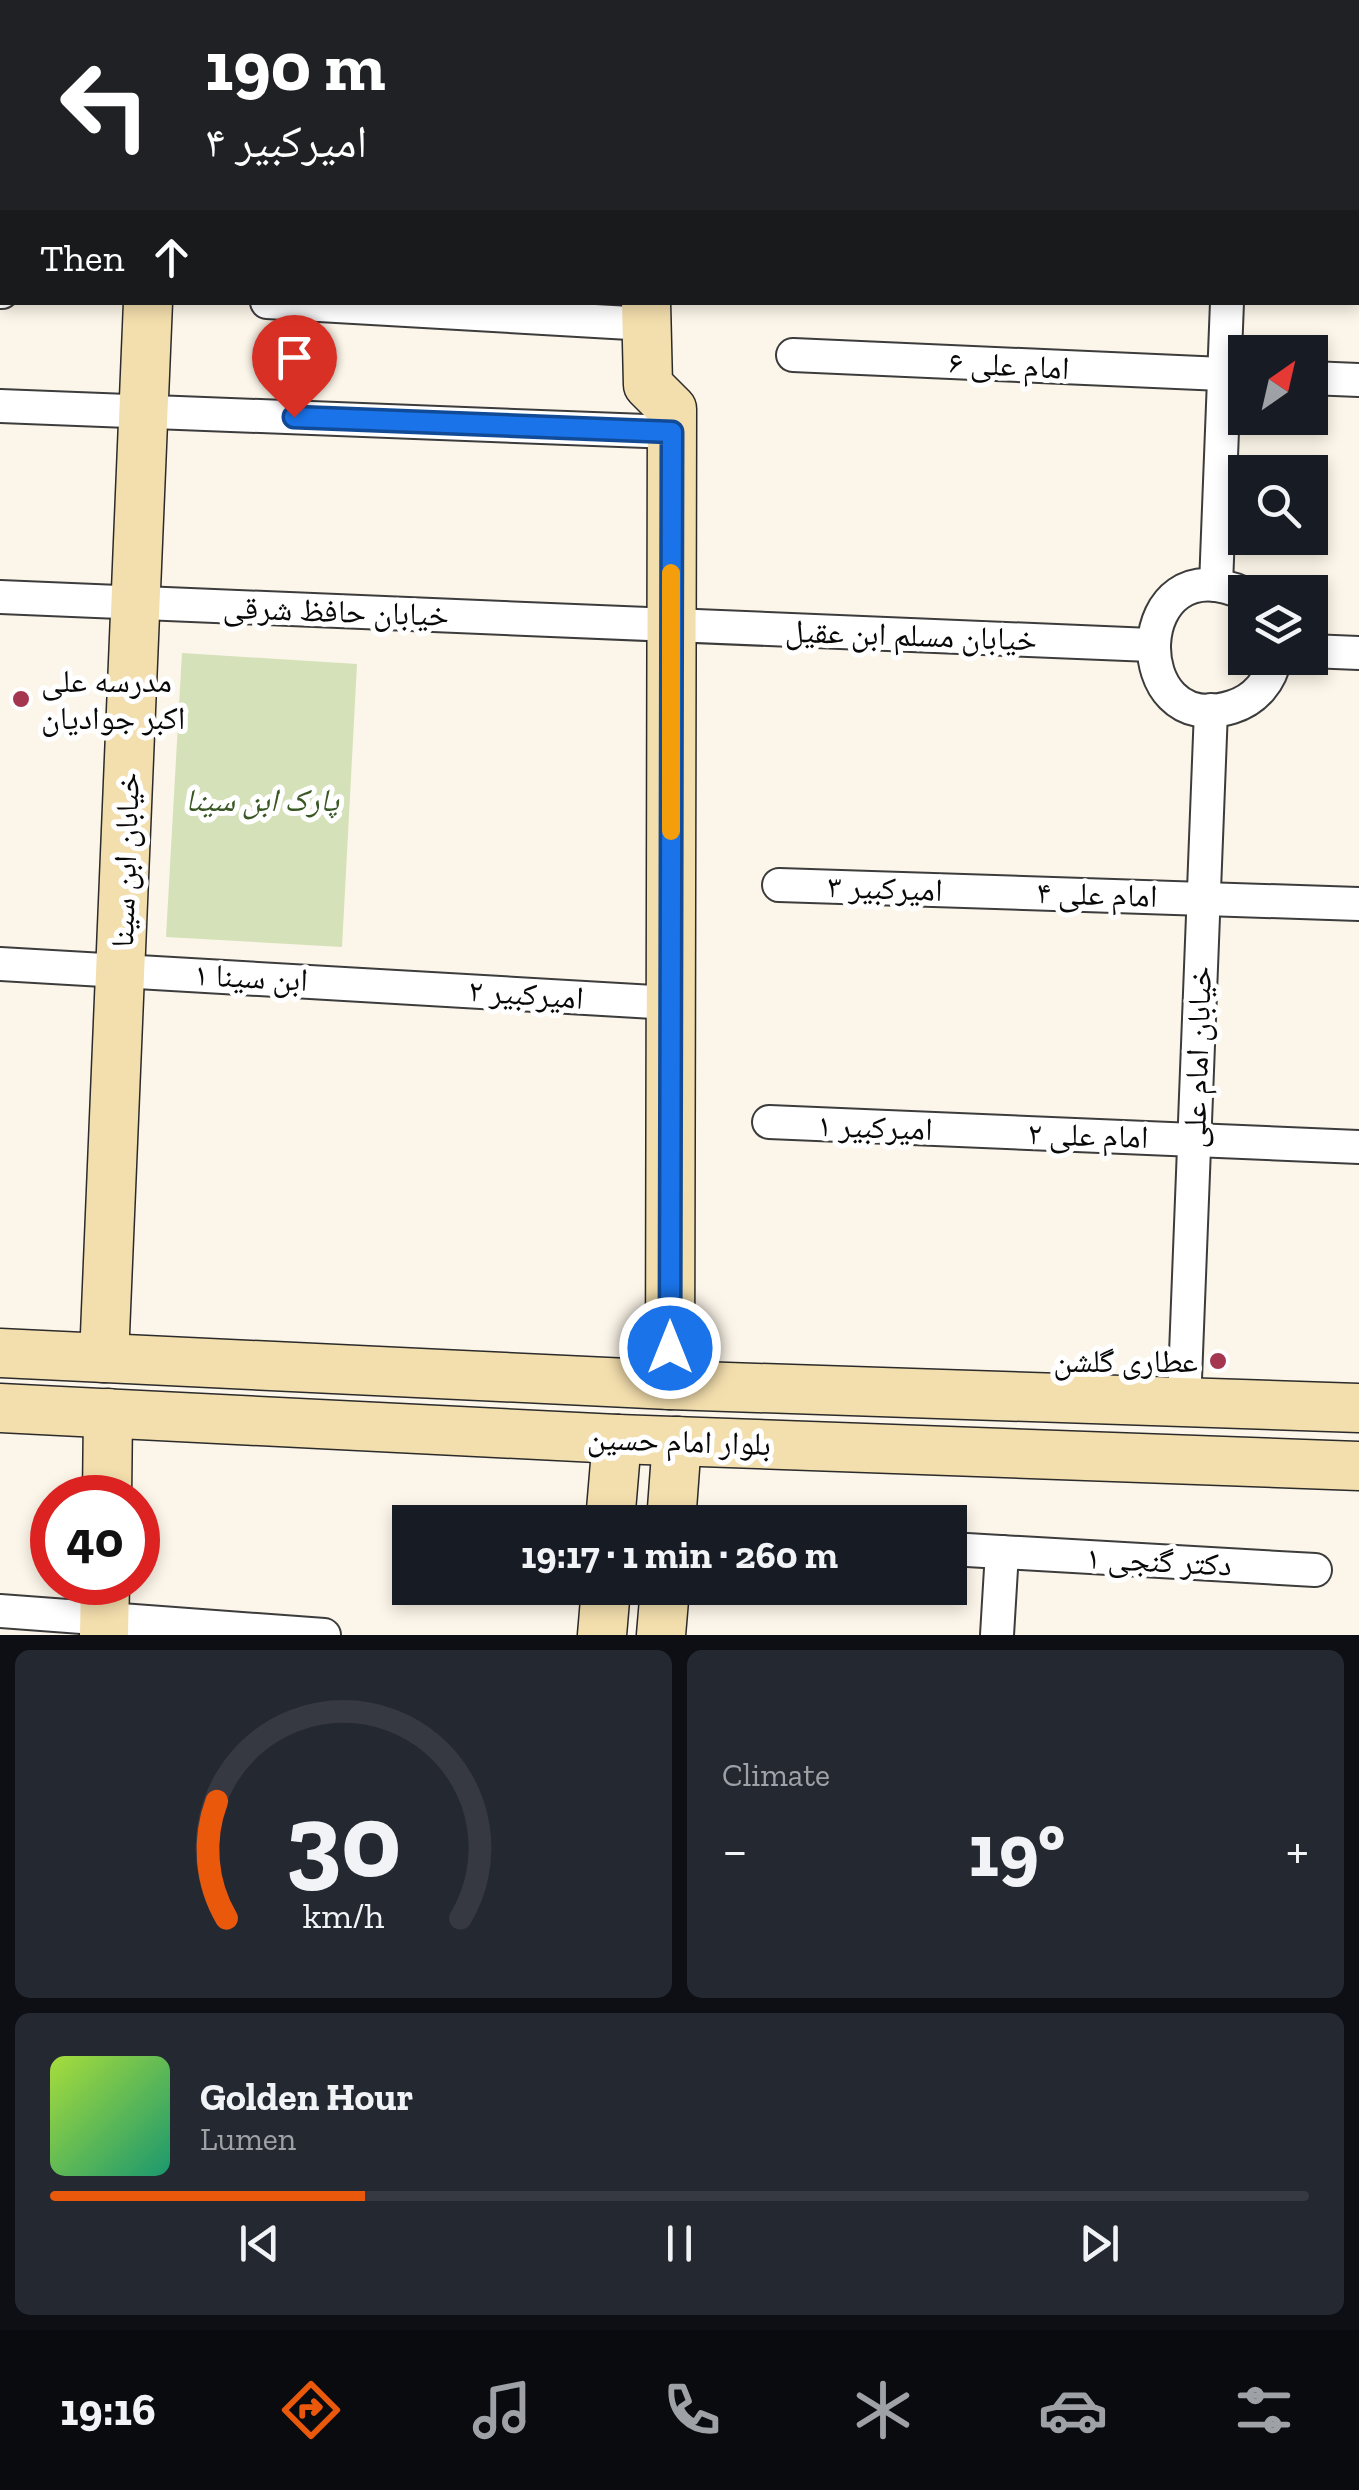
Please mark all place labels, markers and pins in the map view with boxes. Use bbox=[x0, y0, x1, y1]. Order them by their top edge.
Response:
pin bbox=[252, 315, 337, 418]
place label: مدرسه علی اکبر جوادیان bbox=[41, 662, 185, 737]
marker: مدرسه علی اکبر جوادیان bbox=[10, 688, 32, 710]
place label: عطاری گلشن bbox=[1053, 1342, 1198, 1381]
marker: عطاری گلشن bbox=[1207, 1350, 1229, 1372]

